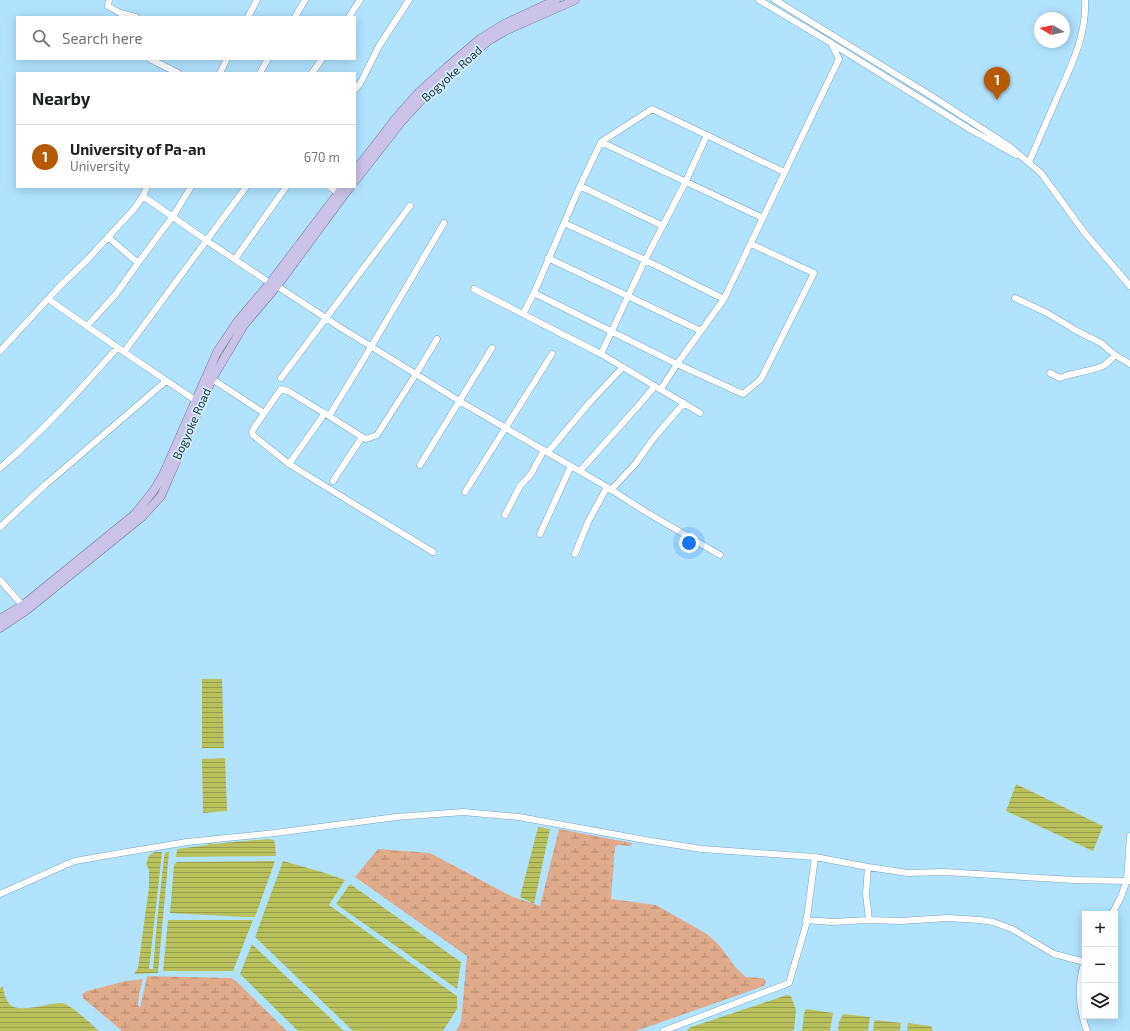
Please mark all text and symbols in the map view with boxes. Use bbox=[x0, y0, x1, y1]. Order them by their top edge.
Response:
north arrow bbox=[1034, 12, 1070, 48]
search box bbox=[16, 16, 356, 60]
icon: search bbox=[30, 27, 52, 49]
text: Search here bbox=[62, 29, 143, 47]
street label: Bogyoke Road bbox=[418, 42, 485, 104]
pin: 1 bbox=[984, 67, 1010, 100]
text: Nearby bbox=[32, 88, 90, 108]
text: University of Pa-an bbox=[70, 140, 206, 158]
text: 1 bbox=[42, 149, 48, 165]
text: 670 m bbox=[304, 149, 340, 165]
text: University bbox=[70, 158, 130, 174]
street label: Bogyoke Road bbox=[169, 386, 213, 461]
your location bbox=[679, 533, 699, 553]
map controls bbox=[1082, 911, 1118, 1019]
button: + bbox=[1082, 911, 1118, 947]
button: − bbox=[1082, 947, 1118, 983]
button: layers bbox=[1082, 983, 1118, 1019]

